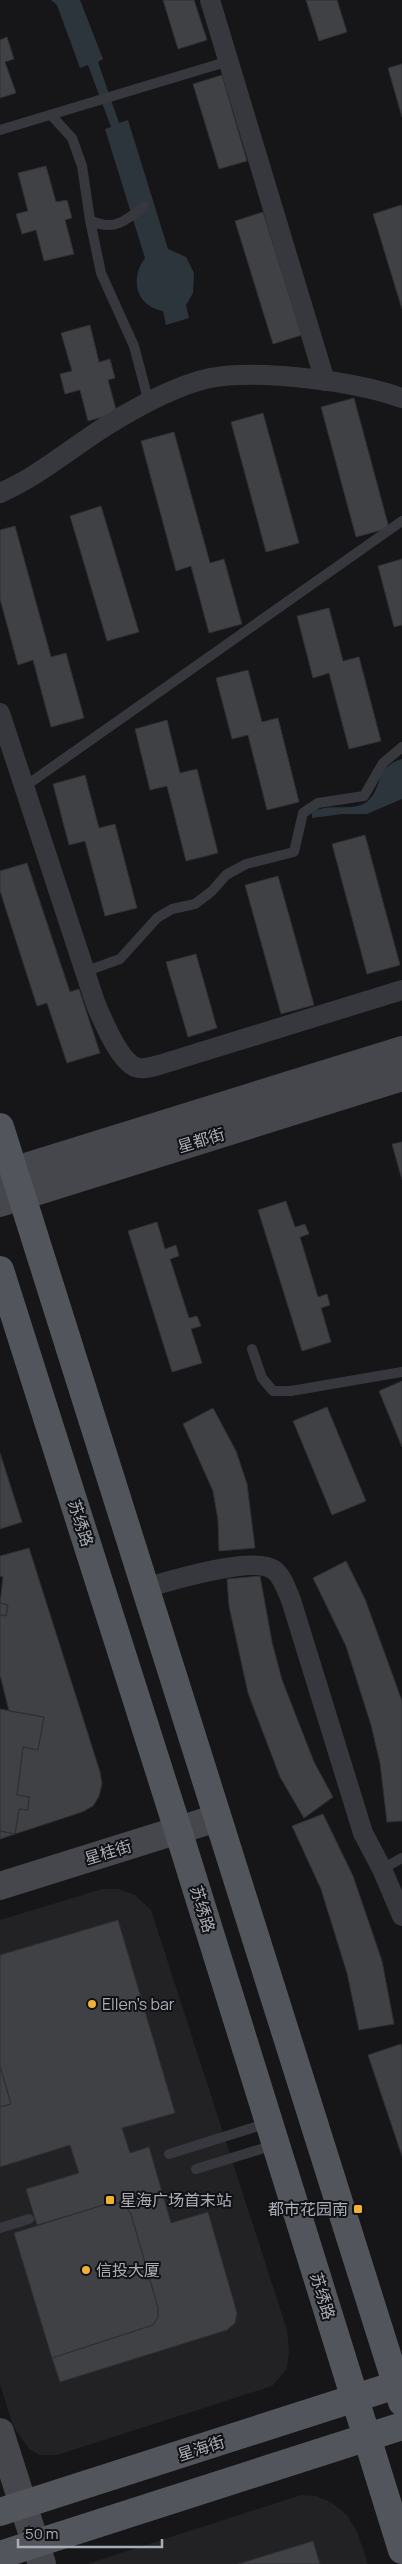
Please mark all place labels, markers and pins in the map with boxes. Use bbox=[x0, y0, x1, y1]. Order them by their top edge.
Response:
place label: Ellen's bar bbox=[102, 1993, 175, 2015]
marker: Ellen's bar bbox=[86, 1998, 98, 2010]
place label: 星海广场首末站 bbox=[120, 2189, 232, 2211]
marker: 星海广场首末站 bbox=[104, 2194, 116, 2206]
place label: 都市花园南 bbox=[268, 2198, 348, 2220]
marker: 都市花园南 bbox=[352, 2203, 364, 2215]
place label: 信投大厦 bbox=[96, 2259, 160, 2281]
marker: 信投大厦 bbox=[80, 2264, 92, 2276]

